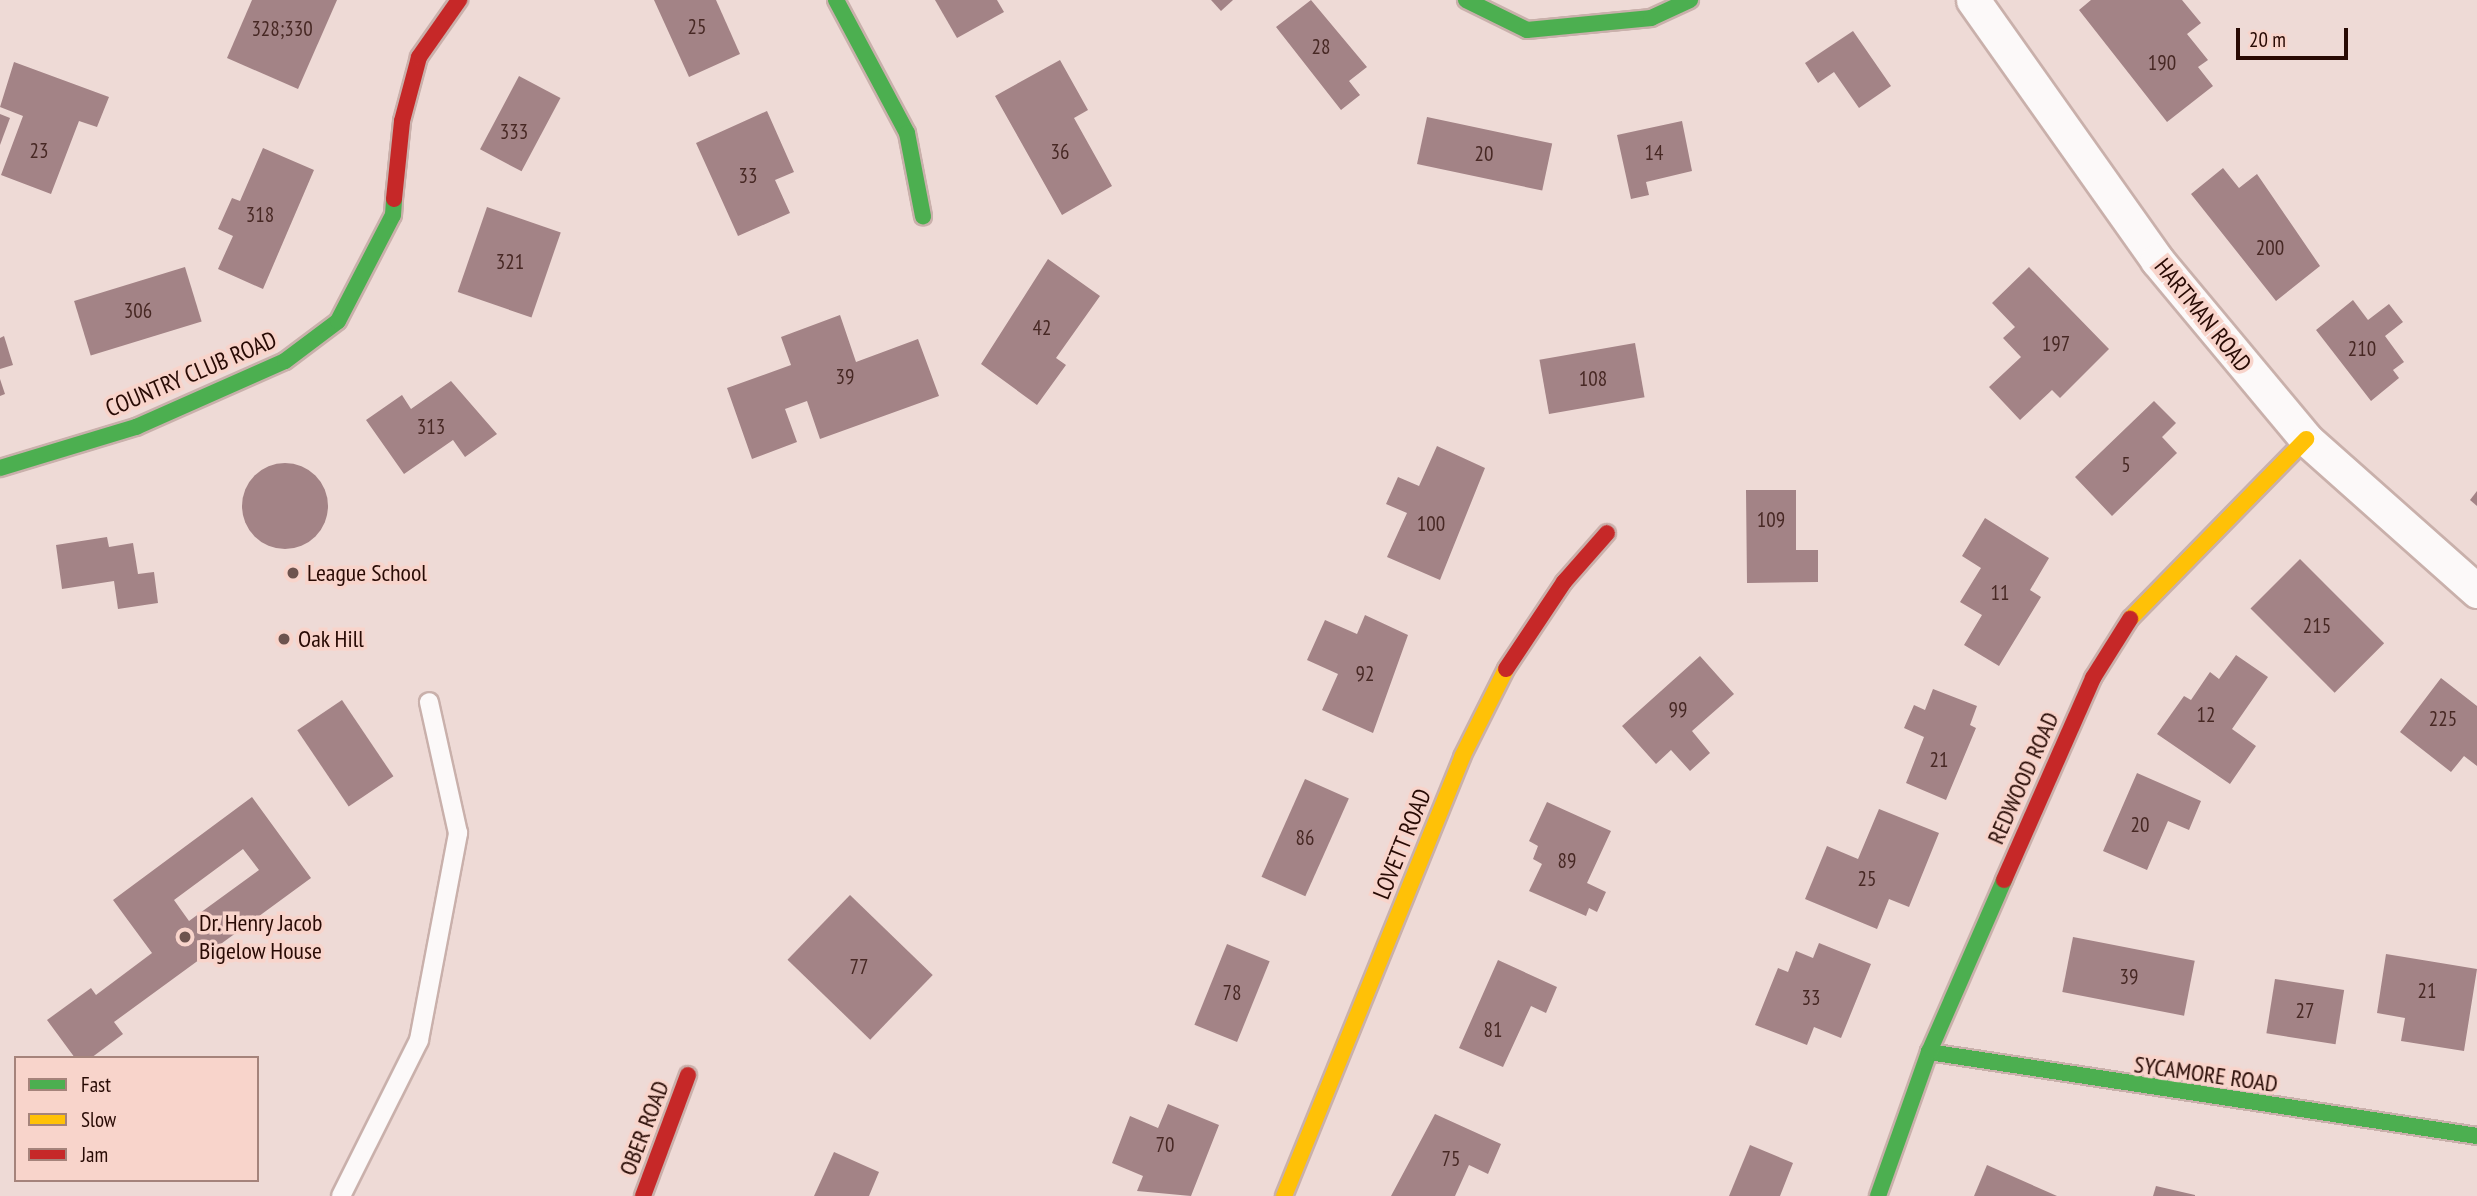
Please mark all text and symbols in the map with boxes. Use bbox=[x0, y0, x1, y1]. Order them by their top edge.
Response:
house number: 25 bbox=[688, 14, 706, 40]
scale bar bbox=[2239, 14, 2351, 58]
house number: 328;330 bbox=[251, 16, 313, 42]
text: 20 m bbox=[2249, 26, 2286, 53]
house number: 28 bbox=[1312, 34, 1330, 60]
house number: 190 bbox=[2148, 50, 2176, 76]
house number: 333 bbox=[500, 119, 528, 145]
house number: 23 bbox=[30, 138, 48, 164]
house number: 36 bbox=[1051, 139, 1069, 165]
house number: 14 bbox=[1645, 140, 1663, 166]
house number: 20 bbox=[1475, 141, 1493, 167]
house number: 33 bbox=[739, 163, 757, 189]
house number: 318 bbox=[246, 202, 274, 228]
house number: 200 bbox=[2256, 235, 2284, 261]
house number: 321 bbox=[496, 249, 524, 275]
street label: HARTMAN ROAD bbox=[2149, 253, 2257, 377]
house number: 306 bbox=[124, 298, 152, 324]
house number: 42 bbox=[1033, 315, 1051, 341]
street label: COUNTRY CLUB ROAD bbox=[101, 325, 281, 423]
house number: 197 bbox=[2042, 331, 2070, 357]
house number: 210 bbox=[2348, 336, 2376, 362]
house number: 39 bbox=[836, 364, 854, 390]
house number: 108 bbox=[1579, 366, 1607, 392]
house number: 313 bbox=[417, 414, 445, 440]
house number: 5 bbox=[2121, 452, 2131, 478]
house number: 109 bbox=[1757, 507, 1785, 533]
house number: 100 bbox=[1417, 511, 1445, 537]
place label: League School bbox=[307, 559, 427, 587]
marker: League School bbox=[285, 565, 301, 581]
house number: 11 bbox=[1991, 580, 2009, 606]
house number: 215 bbox=[2303, 613, 2331, 639]
place label: Oak Hill bbox=[298, 625, 364, 653]
marker: Oak Hill bbox=[276, 631, 292, 647]
house number: 92 bbox=[1356, 661, 1374, 687]
house number: 99 bbox=[1669, 697, 1687, 723]
house number: 12 bbox=[2197, 702, 2215, 728]
house number: 225 bbox=[2429, 706, 2457, 732]
street label: REDWOOD ROAD bbox=[1981, 708, 2065, 848]
house number: 21 bbox=[1930, 747, 1948, 773]
street label: LOVETT ROAD bbox=[1367, 784, 1437, 904]
house number: 20 bbox=[2131, 812, 2149, 838]
house number: 86 bbox=[1296, 825, 1314, 851]
house number: 89 bbox=[1558, 848, 1576, 874]
house number: 25 bbox=[1858, 866, 1876, 892]
place label: Dr. Henry Jacob Bigelow House bbox=[199, 909, 325, 965]
marker: Dr. Henry Jacob Bigelow House bbox=[177, 929, 193, 945]
house number: 77 bbox=[850, 954, 868, 980]
house number: 39 bbox=[2120, 964, 2138, 990]
house number: 21 bbox=[2418, 978, 2436, 1004]
house number: 78 bbox=[1223, 980, 1241, 1006]
house number: 33 bbox=[1802, 985, 1820, 1011]
house number: 27 bbox=[2296, 998, 2314, 1024]
house number: 81 bbox=[1484, 1017, 1502, 1043]
street label: SYCAMORE ROAD bbox=[2132, 1050, 2280, 1098]
legend bbox=[14, 1056, 259, 1182]
text: Fast bbox=[81, 1071, 111, 1098]
street label: OBER ROAD bbox=[613, 1077, 675, 1179]
text: Slow bbox=[81, 1106, 116, 1133]
house number: 70 bbox=[1156, 1132, 1174, 1158]
text: Jam bbox=[81, 1141, 108, 1168]
house number: 75 bbox=[1442, 1146, 1460, 1172]

